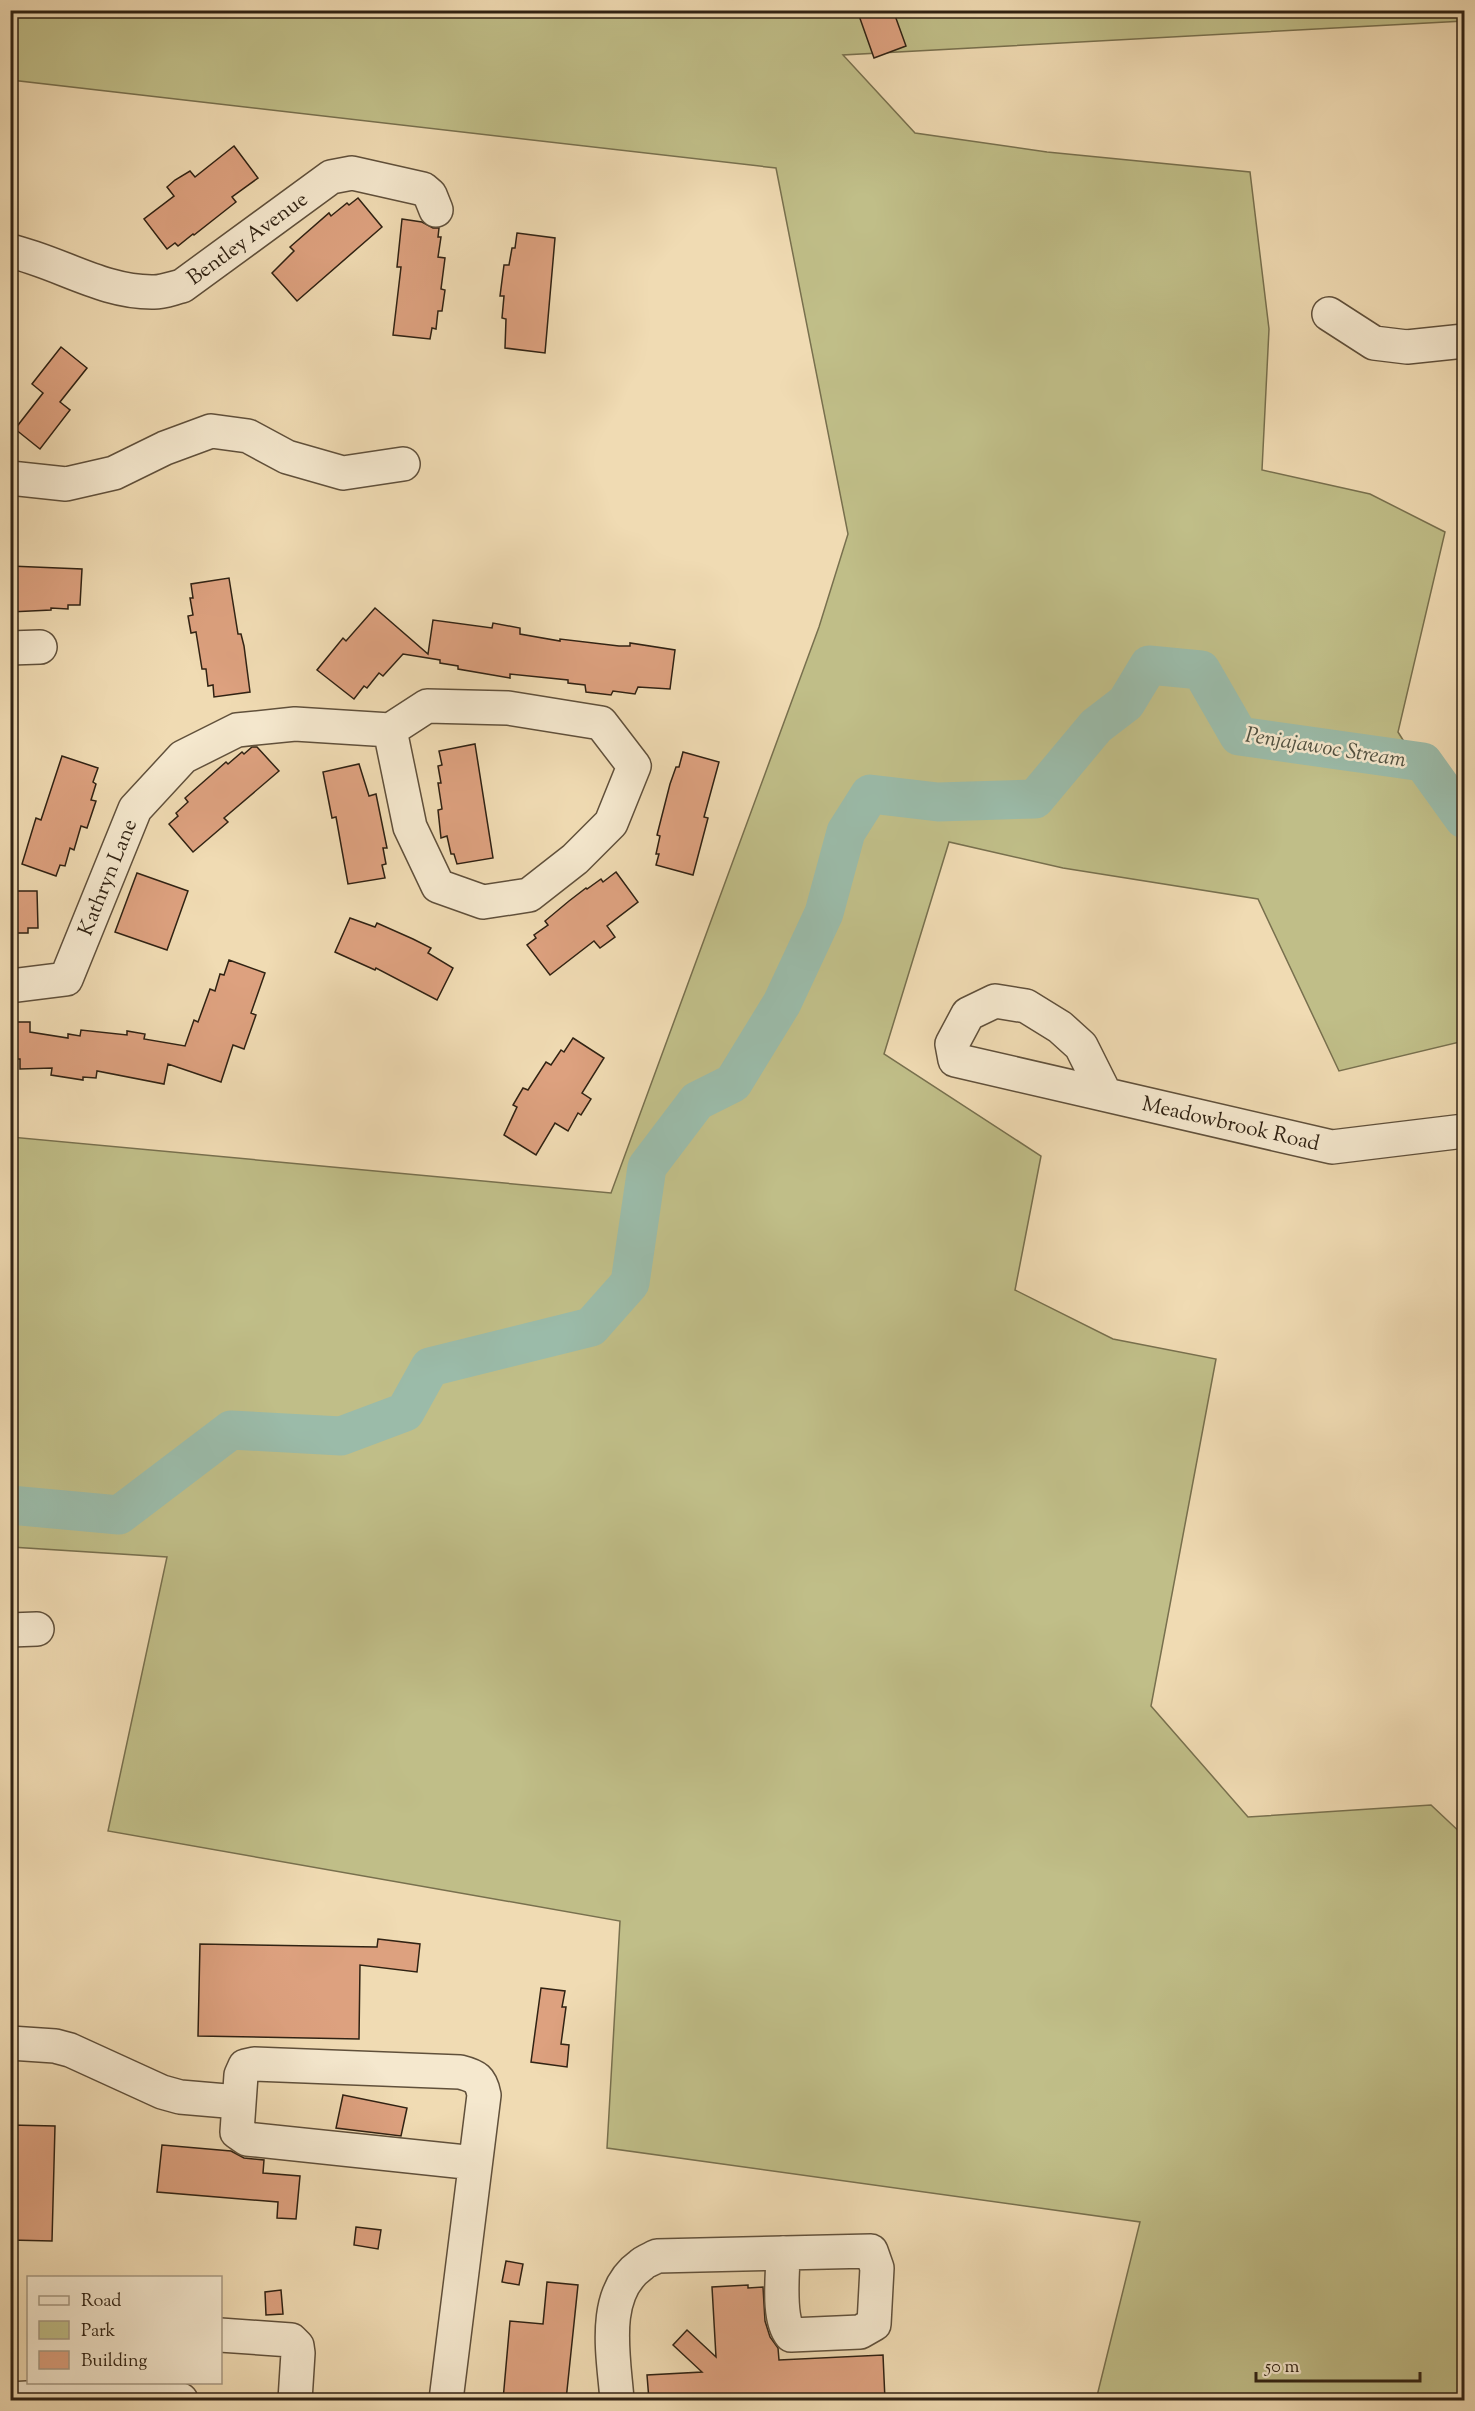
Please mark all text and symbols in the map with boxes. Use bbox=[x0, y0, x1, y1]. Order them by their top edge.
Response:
street label: Bentley Avenue bbox=[182, 186, 315, 294]
water label: Penjajawoc Stream bbox=[1243, 720, 1409, 778]
street label: Kathryn Lane bbox=[72, 815, 146, 941]
street label: Meadowbrook Road bbox=[1139, 1090, 1323, 1160]
legend bbox=[27, 2276, 222, 2384]
text: Road bbox=[81, 2289, 121, 2315]
text: Park bbox=[81, 2319, 116, 2345]
scale bar bbox=[1256, 2345, 1420, 2383]
text: Building bbox=[81, 2349, 147, 2375]
text: 50 m bbox=[1264, 2355, 1300, 2381]

